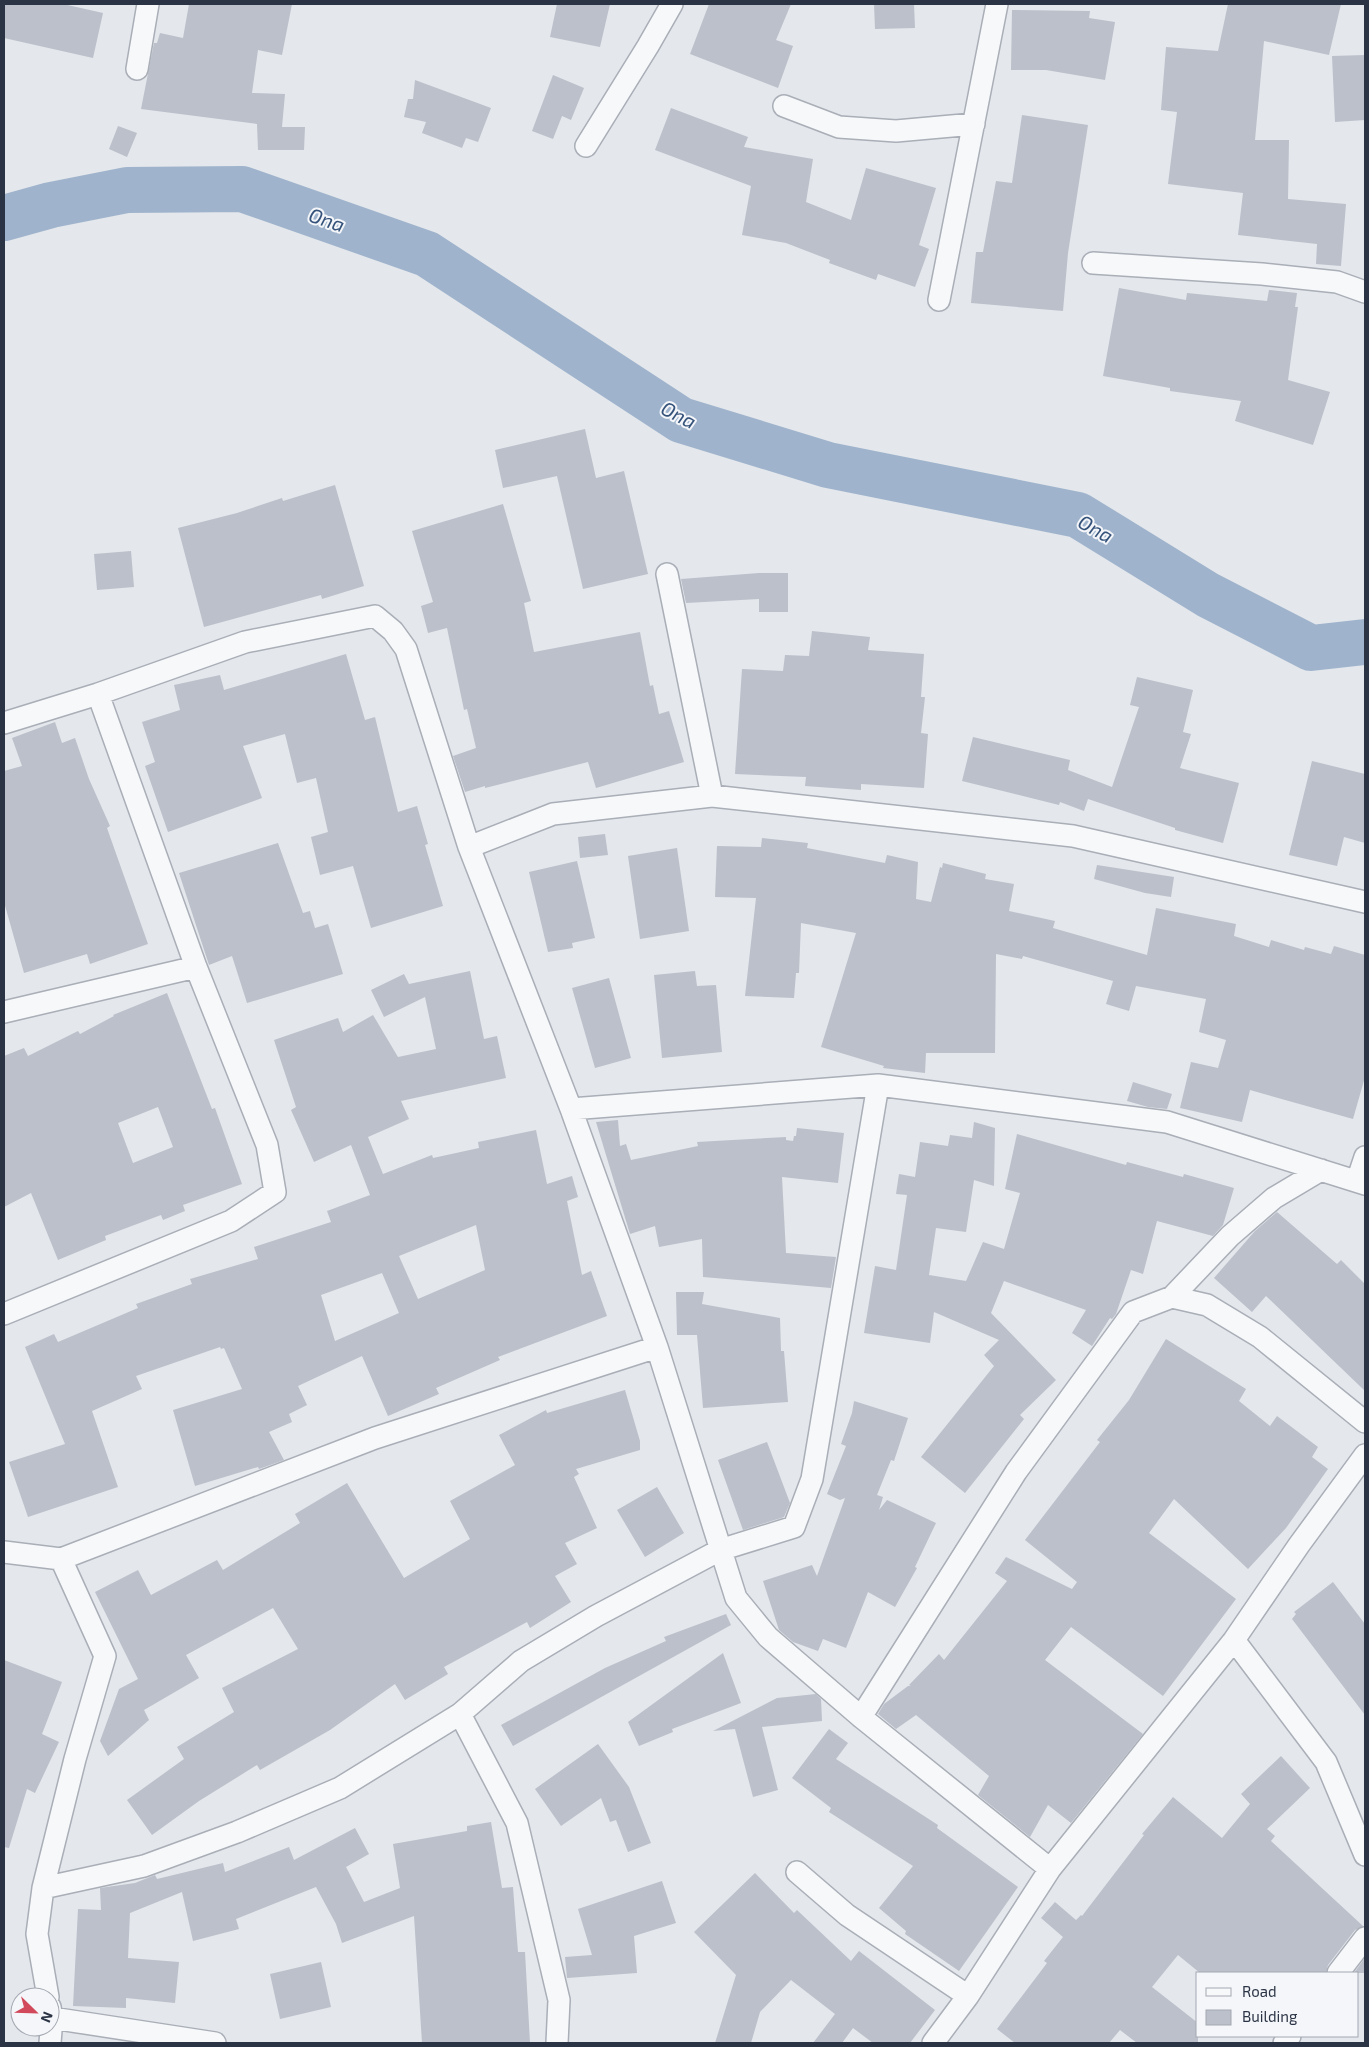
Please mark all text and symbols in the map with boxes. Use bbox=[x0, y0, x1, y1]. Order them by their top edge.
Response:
water label: Ona bbox=[306, 202, 348, 236]
water label: Ona bbox=[657, 395, 701, 433]
water label: Ona bbox=[1074, 509, 1118, 547]
legend bbox=[1196, 1972, 1359, 2037]
text: Road bbox=[1242, 1982, 1277, 2000]
north arrow bbox=[10, 1987, 60, 2037]
text: Building bbox=[1242, 2007, 1298, 2025]
text: N bbox=[38, 2009, 57, 2025]

